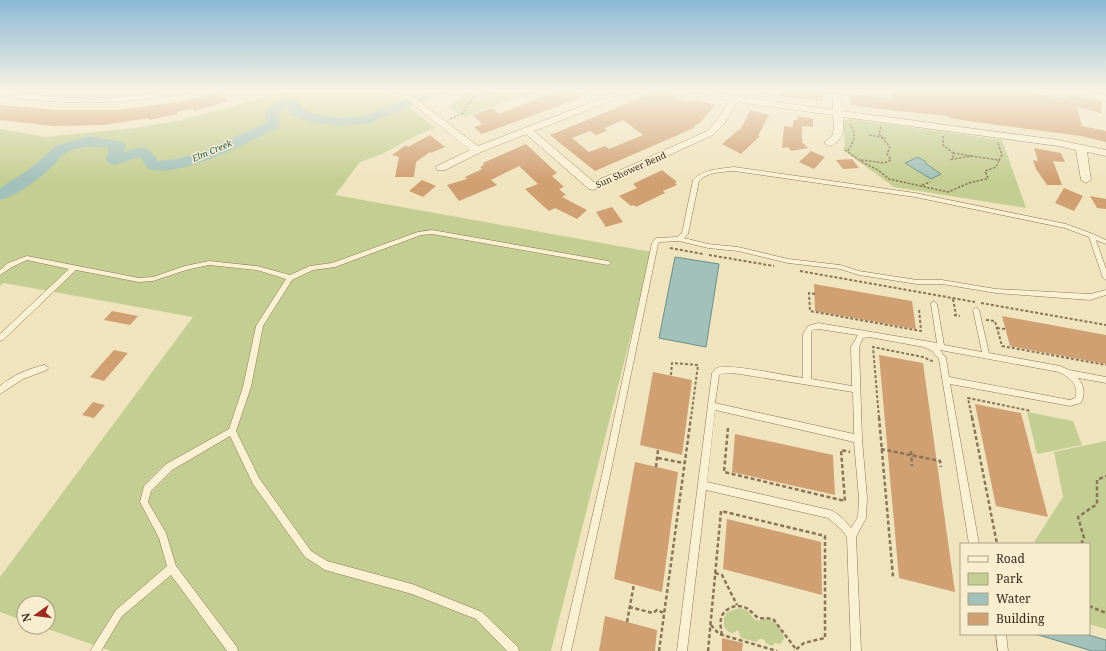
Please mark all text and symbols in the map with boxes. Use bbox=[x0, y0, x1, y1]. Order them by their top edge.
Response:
water label: Elm Creek bbox=[189, 136, 235, 165]
street label: Sun Shower Bend bbox=[594, 148, 668, 191]
legend bbox=[960, 543, 1090, 635]
text: Road bbox=[996, 550, 1026, 567]
text: Park bbox=[996, 570, 1024, 587]
text: Water bbox=[996, 590, 1031, 607]
north arrow bbox=[16, 595, 56, 635]
text: Building bbox=[996, 610, 1045, 627]
text: N bbox=[17, 611, 34, 624]

